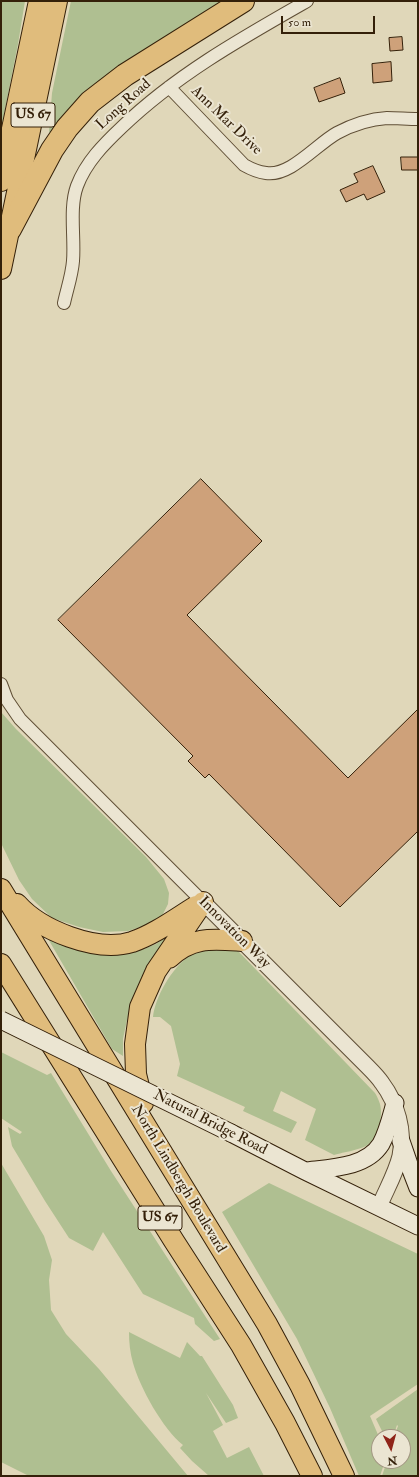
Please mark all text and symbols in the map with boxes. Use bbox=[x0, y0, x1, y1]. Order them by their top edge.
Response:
scale bar bbox=[283, 8, 377, 34]
text: 50 m bbox=[288, 15, 311, 30]
street label: Long Road bbox=[93, 76, 155, 134]
street label: Ann Mar Drive bbox=[187, 83, 265, 159]
road number: US 67 bbox=[11, 103, 55, 127]
street label: Innovation Way bbox=[194, 893, 274, 973]
street label: Natural Bridge Road bbox=[150, 1087, 270, 1159]
street label: North Lindbergh Boulevard bbox=[127, 1102, 229, 1256]
road number: US 67 bbox=[138, 1206, 182, 1230]
north arrow bbox=[371, 1429, 411, 1469]
text: N bbox=[387, 1453, 398, 1467]

